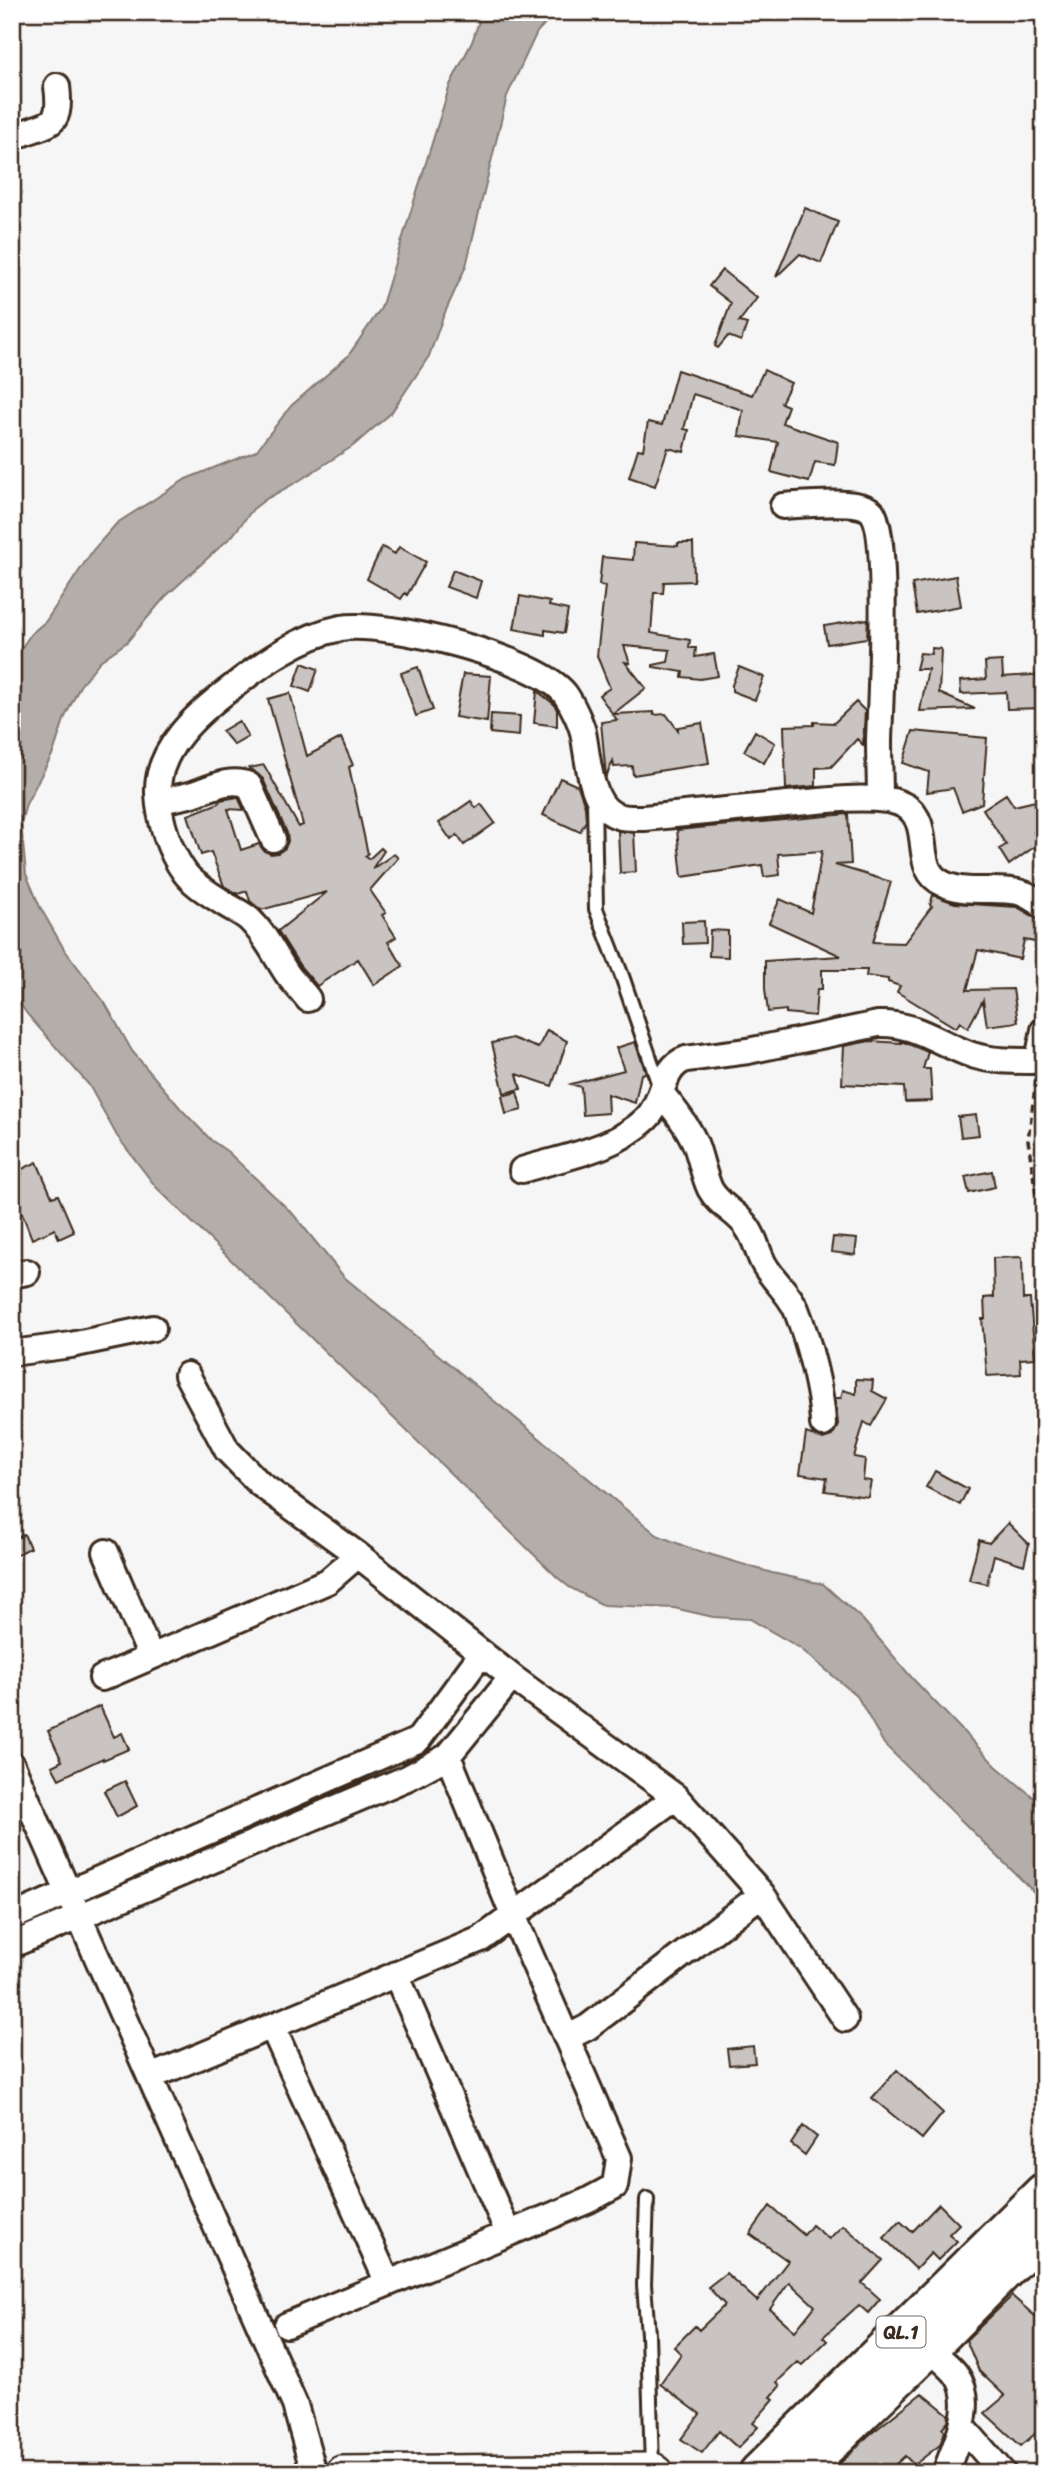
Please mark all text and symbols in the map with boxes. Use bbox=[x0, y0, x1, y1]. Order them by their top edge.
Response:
road number: QL.1 bbox=[876, 2316, 926, 2348]

